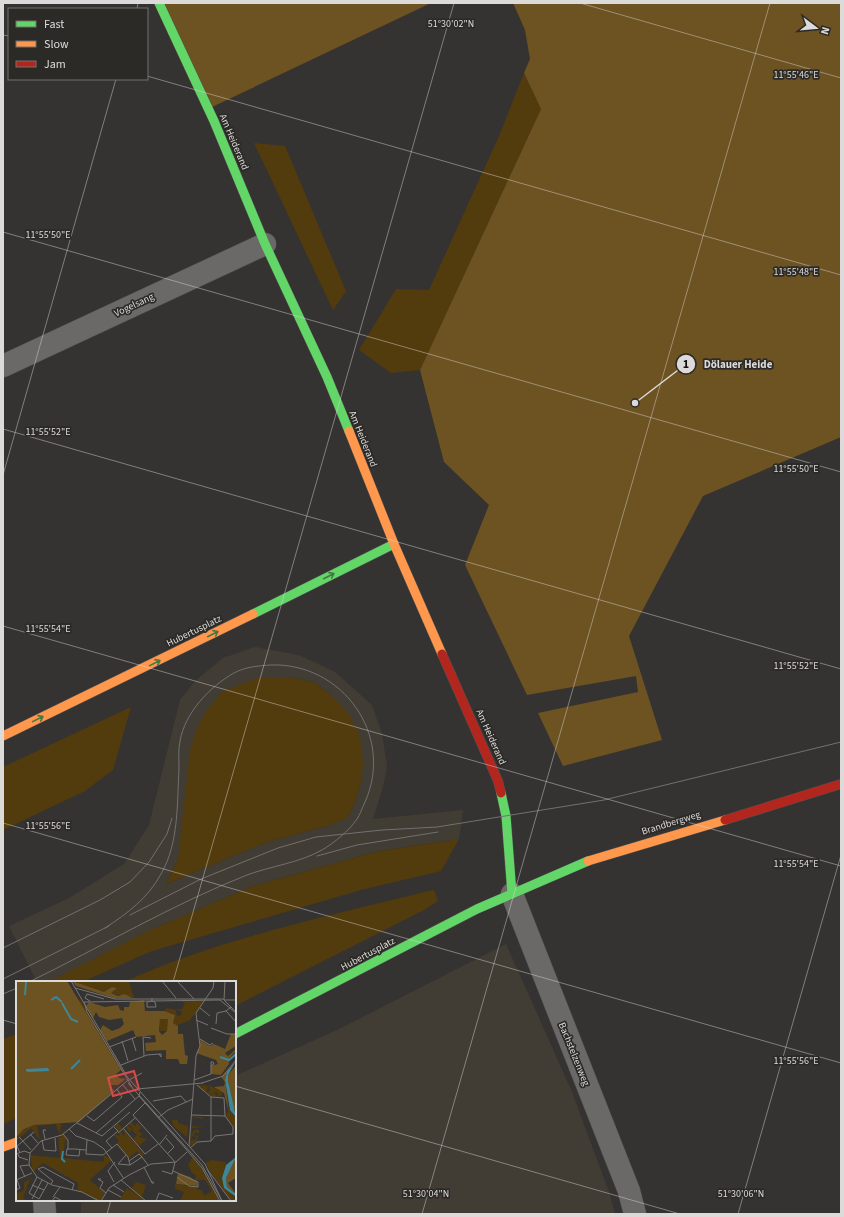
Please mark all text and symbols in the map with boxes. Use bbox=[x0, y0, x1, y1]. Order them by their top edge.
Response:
legend bbox=[8, 8, 148, 80]
north arrow bbox=[796, 8, 836, 48]
text: Fast bbox=[44, 16, 64, 33]
text: 51°30'02"N bbox=[428, 17, 474, 31]
text: N bbox=[817, 25, 833, 36]
text: Slow bbox=[44, 36, 69, 53]
text: Jam bbox=[44, 56, 66, 73]
text: 11°55'46"E bbox=[773, 68, 819, 82]
street label: Am Heiderand bbox=[216, 112, 252, 172]
text: 11°55'50"E bbox=[25, 228, 71, 242]
text: 11°55'48"E bbox=[773, 265, 819, 279]
street label: Vogelsang bbox=[112, 290, 156, 320]
callout: Dölauer Heide bbox=[676, 352, 780, 375]
text: 1 bbox=[683, 356, 689, 373]
text: Dölauer Heide bbox=[704, 357, 773, 372]
street label: Am Heiderand bbox=[345, 409, 381, 469]
text: 11°55'52"E bbox=[25, 425, 71, 439]
text: 11°55'50"E bbox=[773, 462, 819, 476]
one-way arrow bbox=[323, 572, 335, 579]
street label: Hubertusplatz bbox=[164, 612, 224, 650]
text: 11°55'54"E bbox=[25, 622, 71, 636]
one-way arrow bbox=[206, 630, 218, 638]
one-way arrow bbox=[149, 659, 161, 666]
text: 11°55'52"E bbox=[773, 659, 819, 673]
street label: Am Heiderand bbox=[473, 707, 509, 767]
one-way arrow bbox=[32, 715, 44, 722]
street label: Brandbergweg bbox=[640, 807, 702, 839]
text: 11°55'56"E bbox=[25, 819, 71, 833]
text: 11°55'54"E bbox=[773, 857, 819, 871]
street label: Hubertusplatz bbox=[338, 934, 398, 974]
inset map bbox=[16, 981, 236, 1201]
street label: Bachstelzenweg bbox=[555, 1020, 593, 1088]
text: 11°55'56"E bbox=[773, 1054, 819, 1068]
text: 51°30'04"N bbox=[403, 1187, 449, 1201]
text: 51°30'06"N bbox=[718, 1187, 764, 1201]

